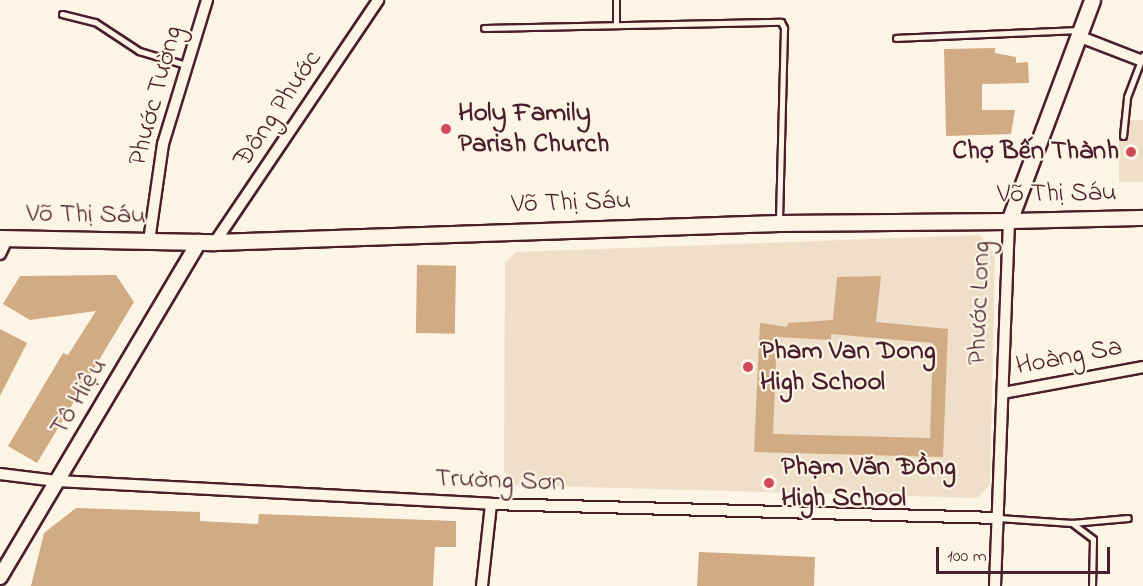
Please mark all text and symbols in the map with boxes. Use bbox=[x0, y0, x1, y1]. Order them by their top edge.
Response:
street label: Phước Tường bbox=[122, 22, 190, 170]
street label: Đông Phước bbox=[227, 44, 329, 174]
place label: Holy Family Parish Church bbox=[458, 97, 609, 160]
marker: Holy Family Parish Church bbox=[439, 122, 453, 136]
place label: Chợ Bến Thành bbox=[952, 136, 1119, 168]
marker: Chợ Bến Thành bbox=[1124, 145, 1138, 159]
street label: Võ Thị Sáu bbox=[997, 177, 1117, 211]
street label: Võ Thị Sáu bbox=[511, 185, 631, 221]
street label: Võ Thị Sáu bbox=[26, 198, 146, 232]
street label: Phước Long bbox=[962, 240, 998, 366]
street label: Hoàng Sa bbox=[1013, 331, 1125, 383]
place label: Pham Van Dong High School bbox=[760, 335, 936, 398]
street label: Tô Hiệu bbox=[43, 352, 115, 442]
marker: Pham Van Dong High School bbox=[741, 360, 755, 374]
place label: Phạm Văn Đồng High School bbox=[781, 451, 956, 514]
street label: Trường Sơn bbox=[434, 463, 566, 499]
marker: Phạm Văn Đồng High School bbox=[762, 476, 776, 490]
scale bar bbox=[939, 535, 1113, 573]
text: 100 m bbox=[947, 544, 987, 570]

